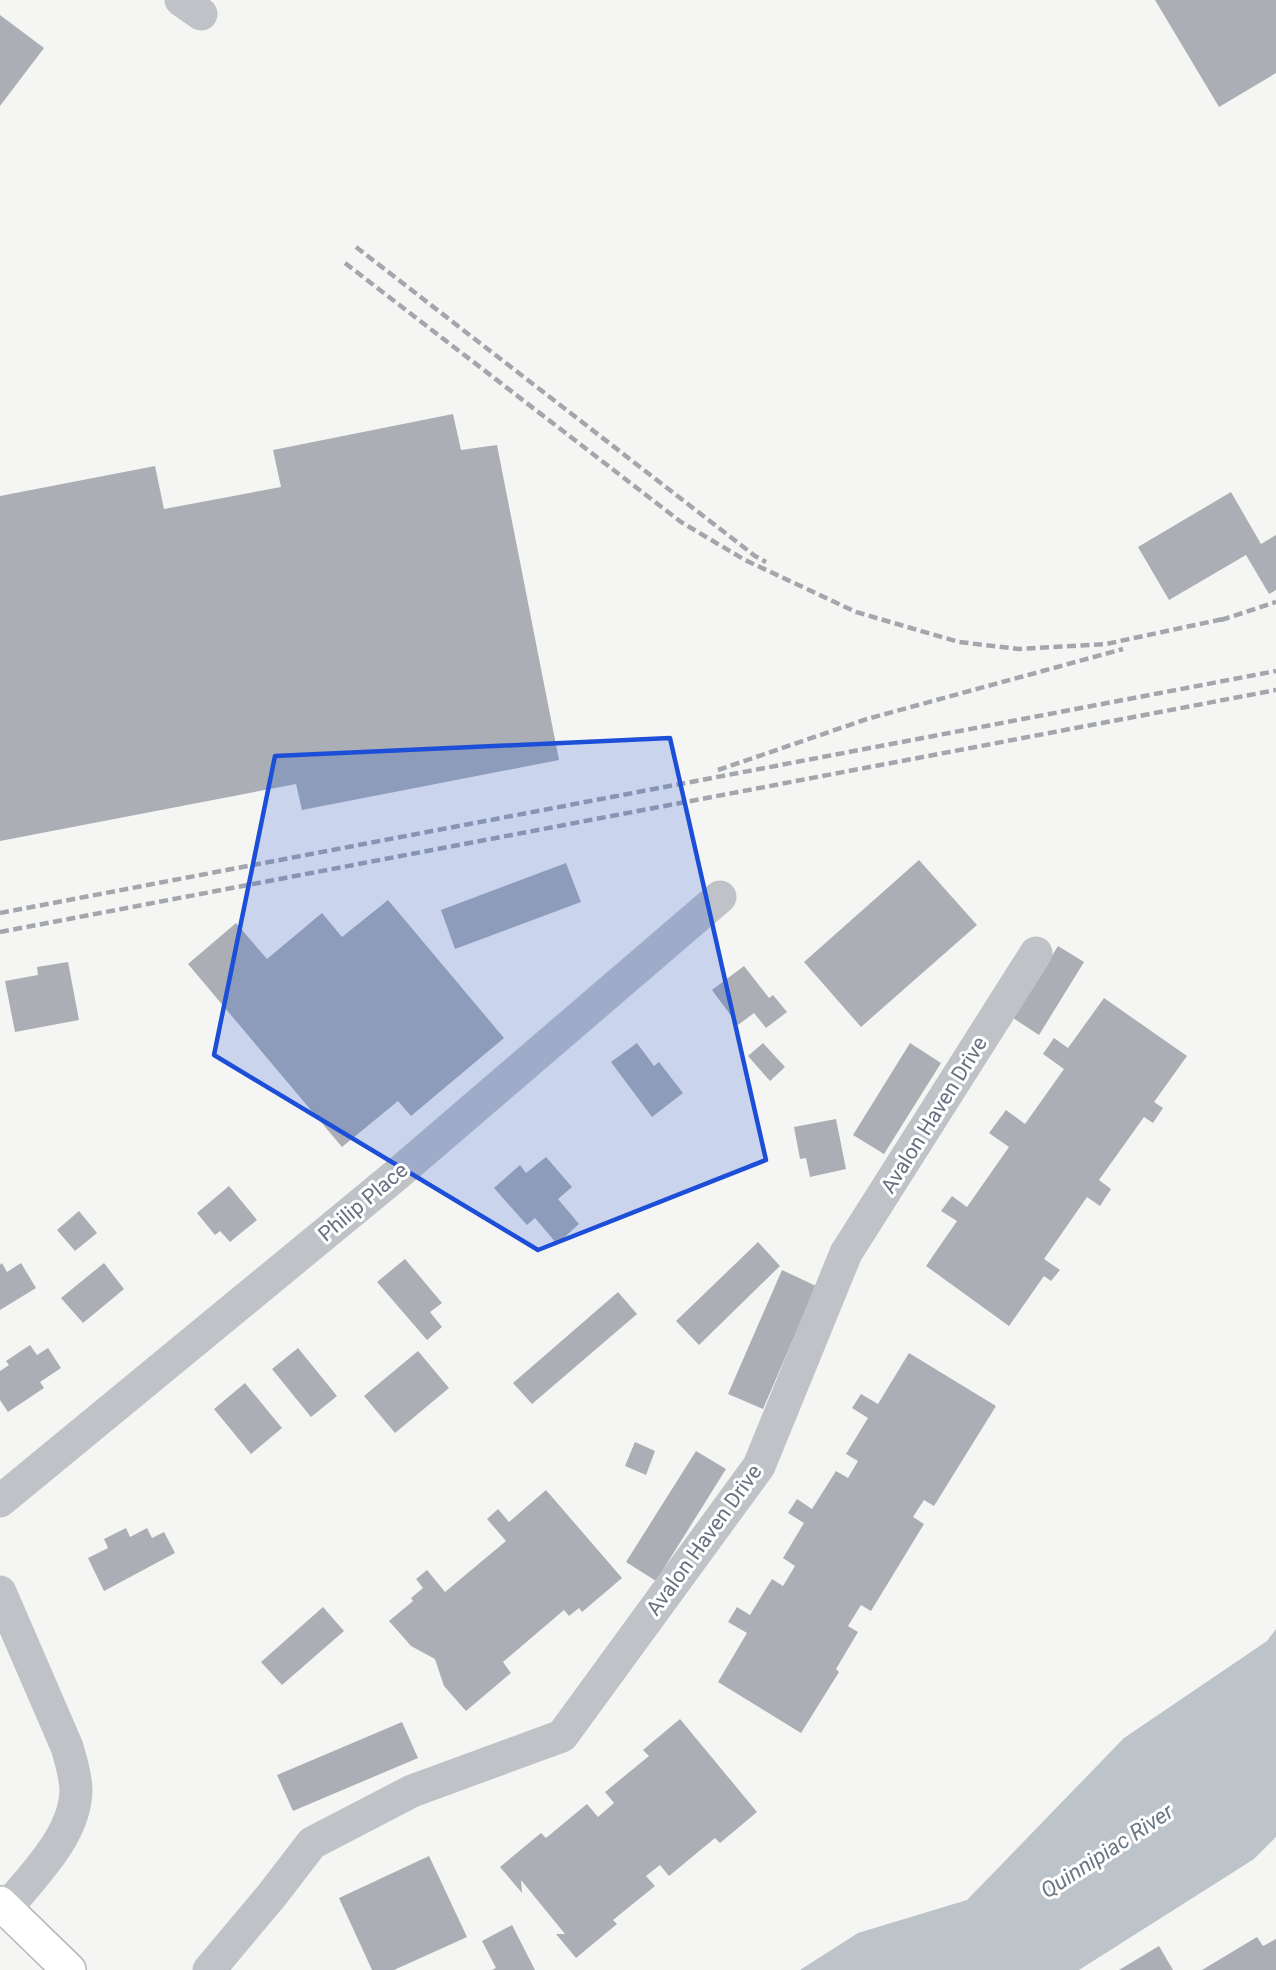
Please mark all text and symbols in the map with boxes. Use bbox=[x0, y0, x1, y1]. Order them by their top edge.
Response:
street label: Avalon Haven Drive bbox=[876, 1032, 992, 1198]
street label: Philip Place bbox=[314, 1158, 412, 1246]
street label: Avalon Haven Drive bbox=[641, 1460, 767, 1620]
water label: Quinnipiac River bbox=[1036, 1798, 1179, 1903]

